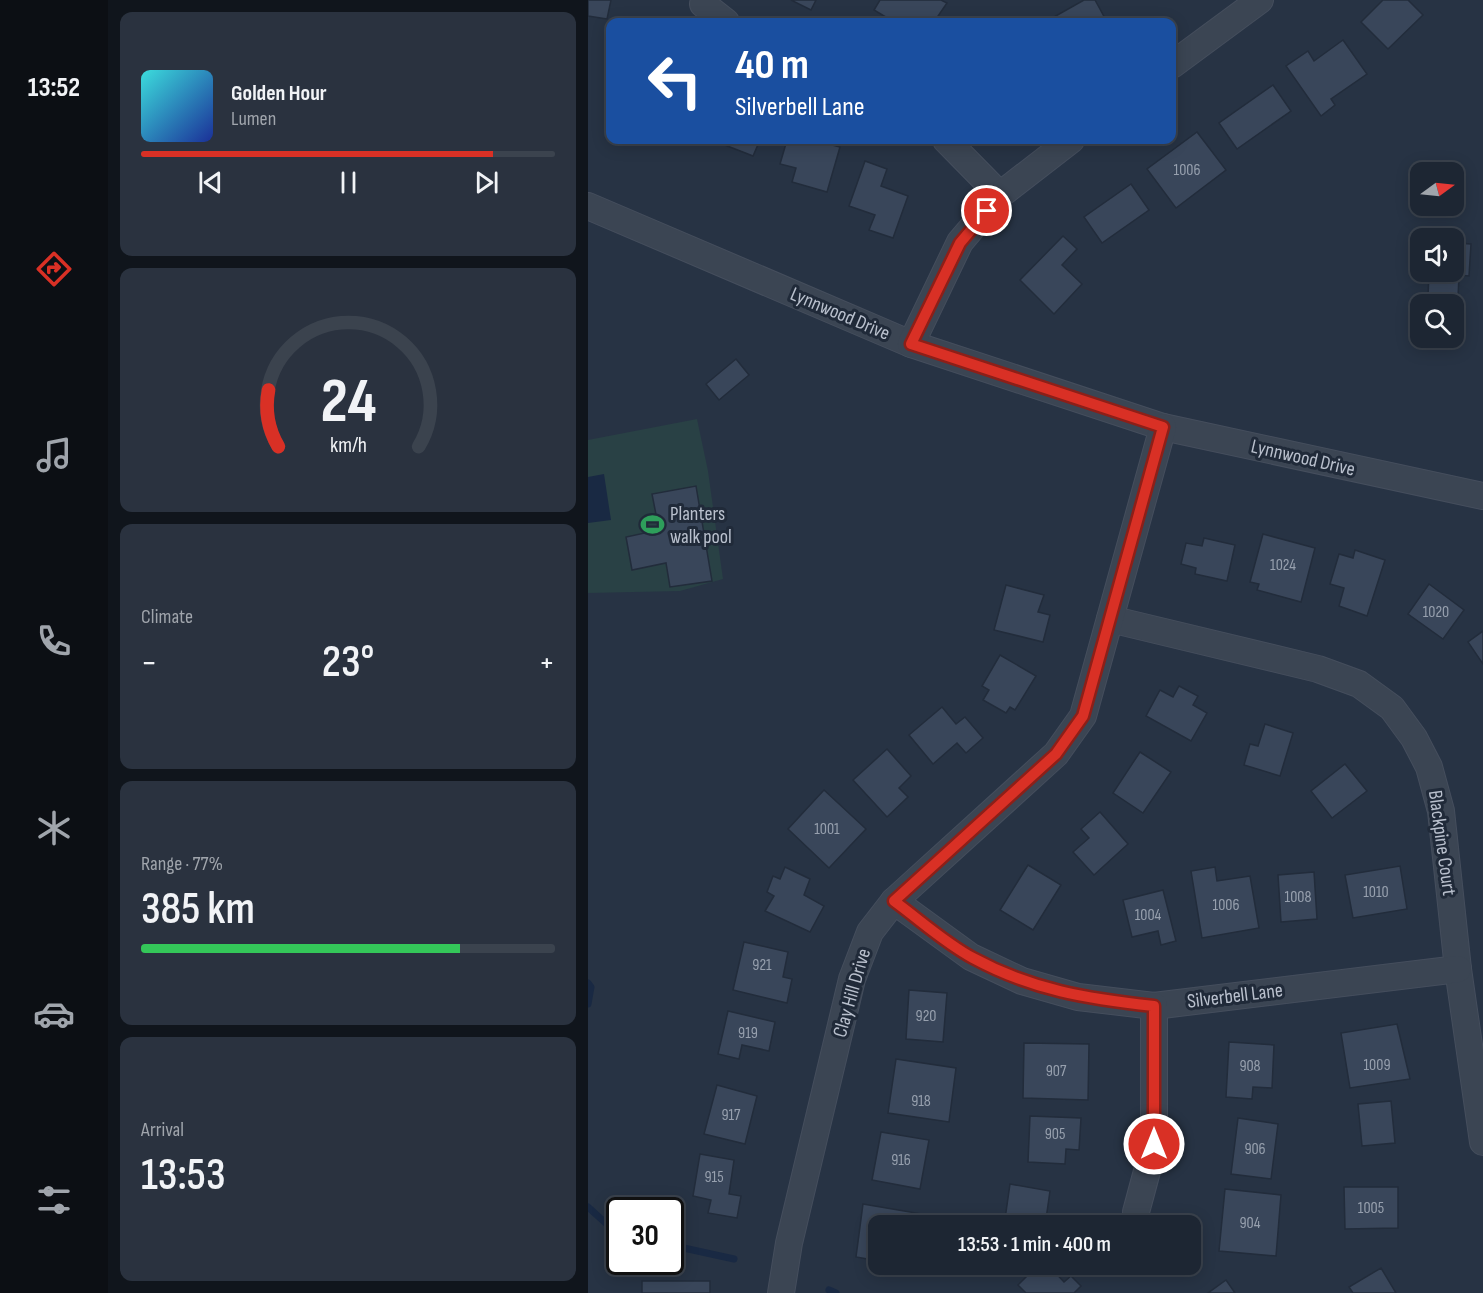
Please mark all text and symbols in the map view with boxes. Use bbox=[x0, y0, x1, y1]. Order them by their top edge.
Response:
text: 40 m bbox=[735, 40, 809, 91]
icon: left bbox=[636, 42, 714, 120]
text: 13:52 bbox=[28, 72, 80, 104]
text: Golden Hour bbox=[231, 80, 327, 107]
text: Silverbell Lane bbox=[735, 91, 865, 123]
text: Lumen bbox=[231, 107, 276, 131]
house number: 1006 bbox=[1174, 161, 1200, 180]
north arrow bbox=[1410, 162, 1464, 216]
map controls bbox=[1410, 162, 1464, 348]
icon: previous bbox=[194, 166, 227, 199]
icon: pause bbox=[332, 166, 365, 199]
icon: next bbox=[470, 166, 503, 199]
pin bbox=[961, 185, 1012, 236]
icon: arrive bbox=[970, 194, 1003, 227]
button: sound bbox=[1410, 228, 1464, 282]
icon: directions bbox=[33, 248, 75, 290]
street label: Lynnwood Drive bbox=[787, 282, 893, 346]
button: search bbox=[1410, 294, 1464, 348]
text: 24 bbox=[320, 365, 376, 440]
icon: music bbox=[33, 434, 75, 476]
text: km/h bbox=[329, 434, 367, 459]
street label: Lynnwood Drive bbox=[1249, 434, 1357, 482]
place label: Planters walk pool bbox=[670, 502, 732, 549]
sports icon: Planters walk pool bbox=[639, 512, 665, 538]
house number: 1024 bbox=[1270, 556, 1296, 575]
house number: 1020 bbox=[1423, 603, 1449, 622]
text: Climate bbox=[141, 605, 193, 629]
icon: phone bbox=[33, 620, 75, 662]
text: 23° bbox=[322, 635, 374, 690]
text: − bbox=[141, 643, 157, 683]
text: + bbox=[539, 643, 555, 683]
street label: Blackpine Court bbox=[1423, 789, 1461, 897]
icon: climate bbox=[33, 807, 75, 849]
house number: 1001 bbox=[814, 820, 840, 839]
text: Range · 77% bbox=[141, 852, 223, 876]
text: 385 km bbox=[141, 882, 255, 937]
house number: 1010 bbox=[1363, 883, 1389, 902]
house number: 1008 bbox=[1285, 888, 1311, 907]
house number: 1006 bbox=[1213, 896, 1239, 915]
house number: 1004 bbox=[1135, 906, 1162, 925]
street label: Clay Hill Drive bbox=[828, 946, 876, 1040]
house number: 921 bbox=[752, 956, 772, 975]
street label: Silverbell Lane bbox=[1186, 978, 1284, 1014]
icon: car bbox=[33, 993, 75, 1035]
house number: 920 bbox=[916, 1007, 936, 1026]
house number: 919 bbox=[738, 1024, 758, 1043]
house number: 1009 bbox=[1364, 1056, 1390, 1075]
house number: 908 bbox=[1239, 1057, 1261, 1076]
house number: 907 bbox=[1046, 1062, 1067, 1081]
house number: 918 bbox=[911, 1092, 931, 1111]
house number: 917 bbox=[721, 1106, 741, 1125]
position arrow bbox=[1122, 1112, 1186, 1176]
text: Arrival bbox=[141, 1118, 184, 1142]
house number: 905 bbox=[1045, 1125, 1065, 1144]
house number: 906 bbox=[1244, 1140, 1266, 1159]
text: 13:53 bbox=[141, 1148, 226, 1203]
house number: 916 bbox=[891, 1151, 911, 1170]
house number: 915 bbox=[704, 1168, 724, 1187]
icon: filters bbox=[33, 1179, 75, 1221]
speed limit sign: 30 bbox=[606, 1197, 684, 1275]
house number: 1005 bbox=[1358, 1199, 1384, 1218]
house number: 904 bbox=[1240, 1214, 1261, 1233]
text: 13:53 · 1 min · 400 m bbox=[958, 1231, 1111, 1258]

